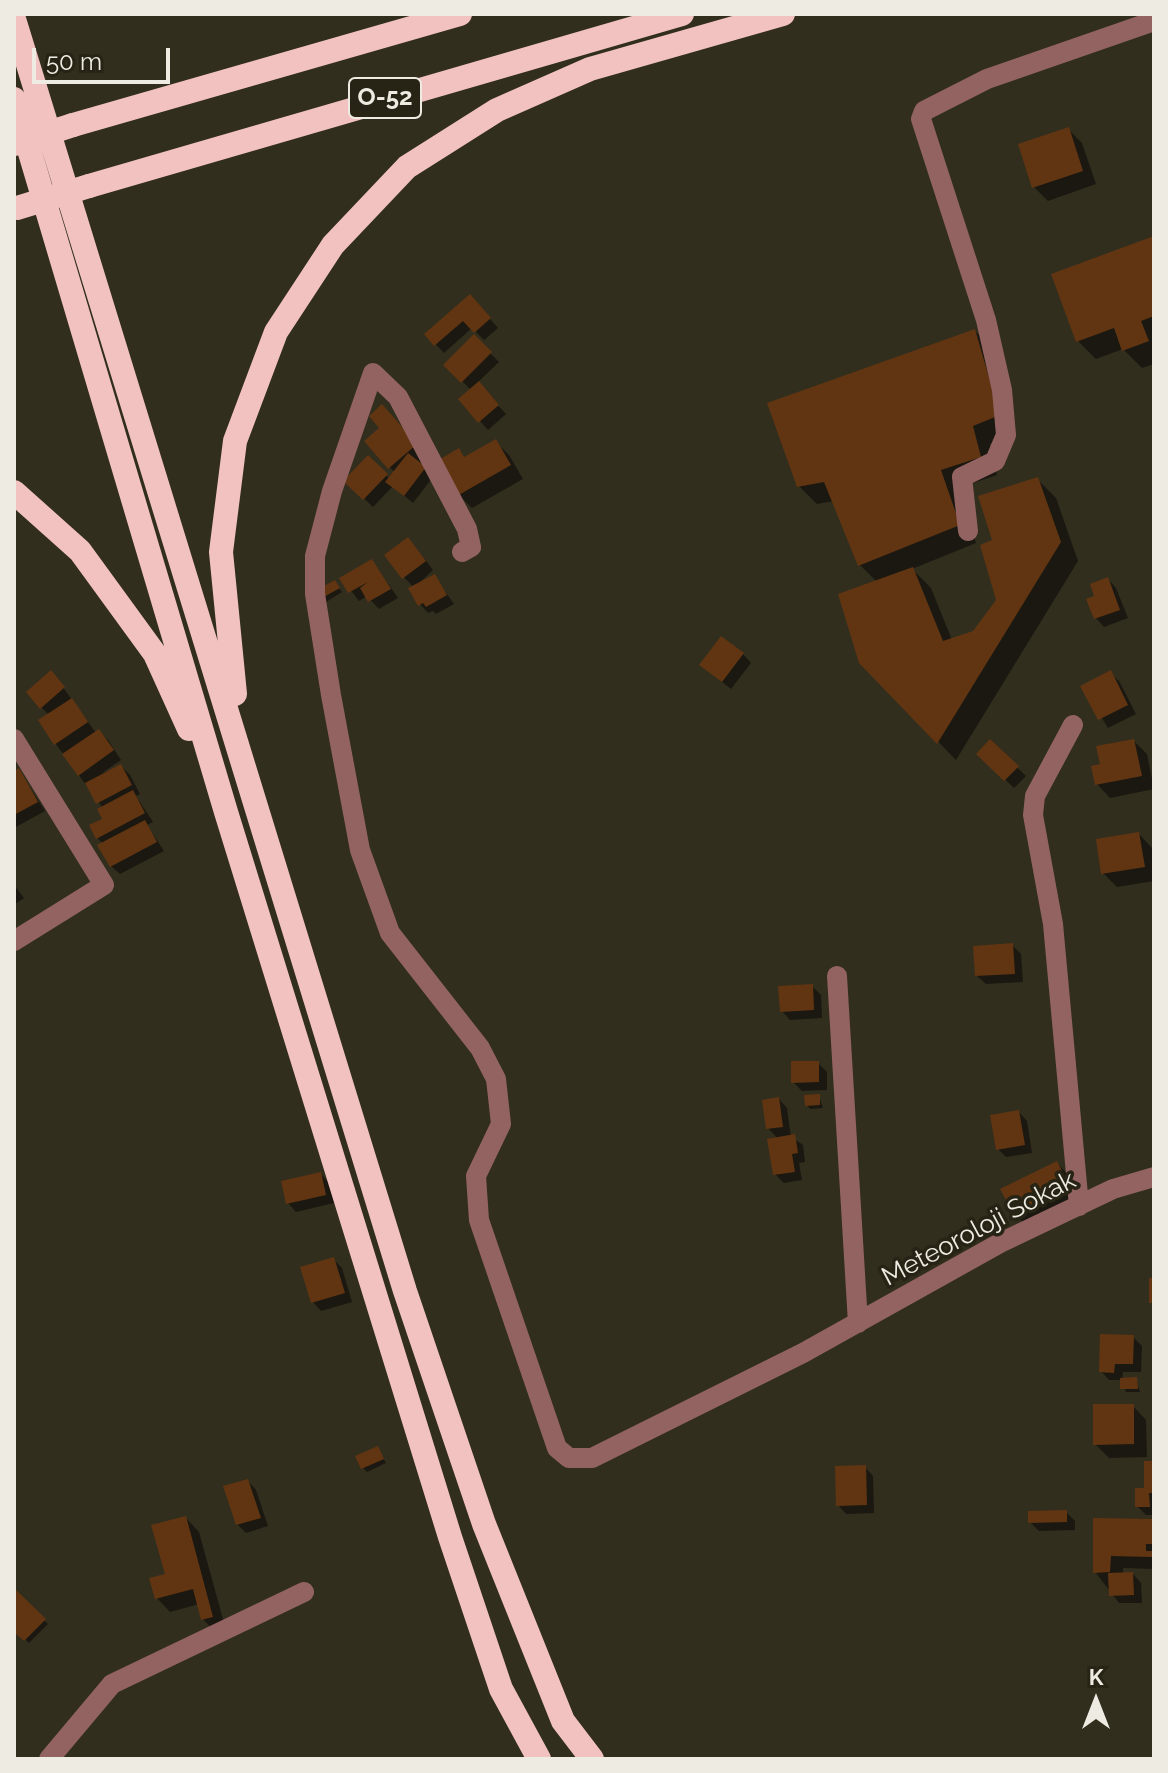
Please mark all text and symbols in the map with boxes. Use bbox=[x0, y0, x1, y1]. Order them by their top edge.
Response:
scale bar bbox=[36, 32, 174, 82]
text: 50 m bbox=[46, 47, 102, 76]
road number: O-52 bbox=[349, 78, 421, 118]
street label: Meteoroloji Sokak bbox=[877, 1165, 1081, 1293]
north arrow bbox=[1056, 1661, 1136, 1741]
text: K bbox=[1089, 1664, 1103, 1690]

